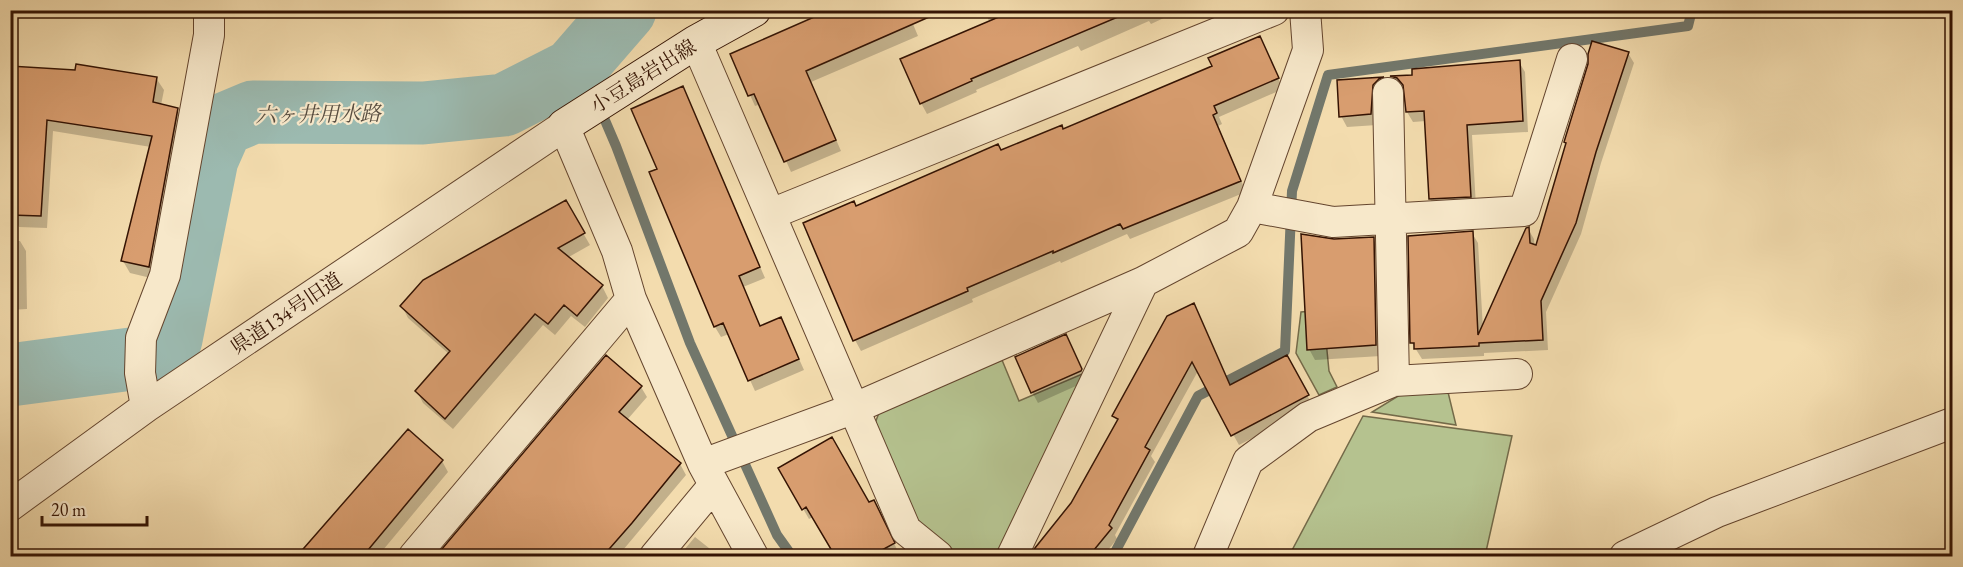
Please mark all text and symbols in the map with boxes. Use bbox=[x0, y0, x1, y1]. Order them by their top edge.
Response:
street label: 小豆島岩出線 bbox=[585, 33, 701, 119]
water label: 六ヶ井用水路 bbox=[255, 99, 383, 129]
street label: 県道134号旧道 bbox=[225, 266, 347, 360]
scale bar bbox=[42, 489, 147, 527]
text: 20 m bbox=[51, 498, 86, 521]

